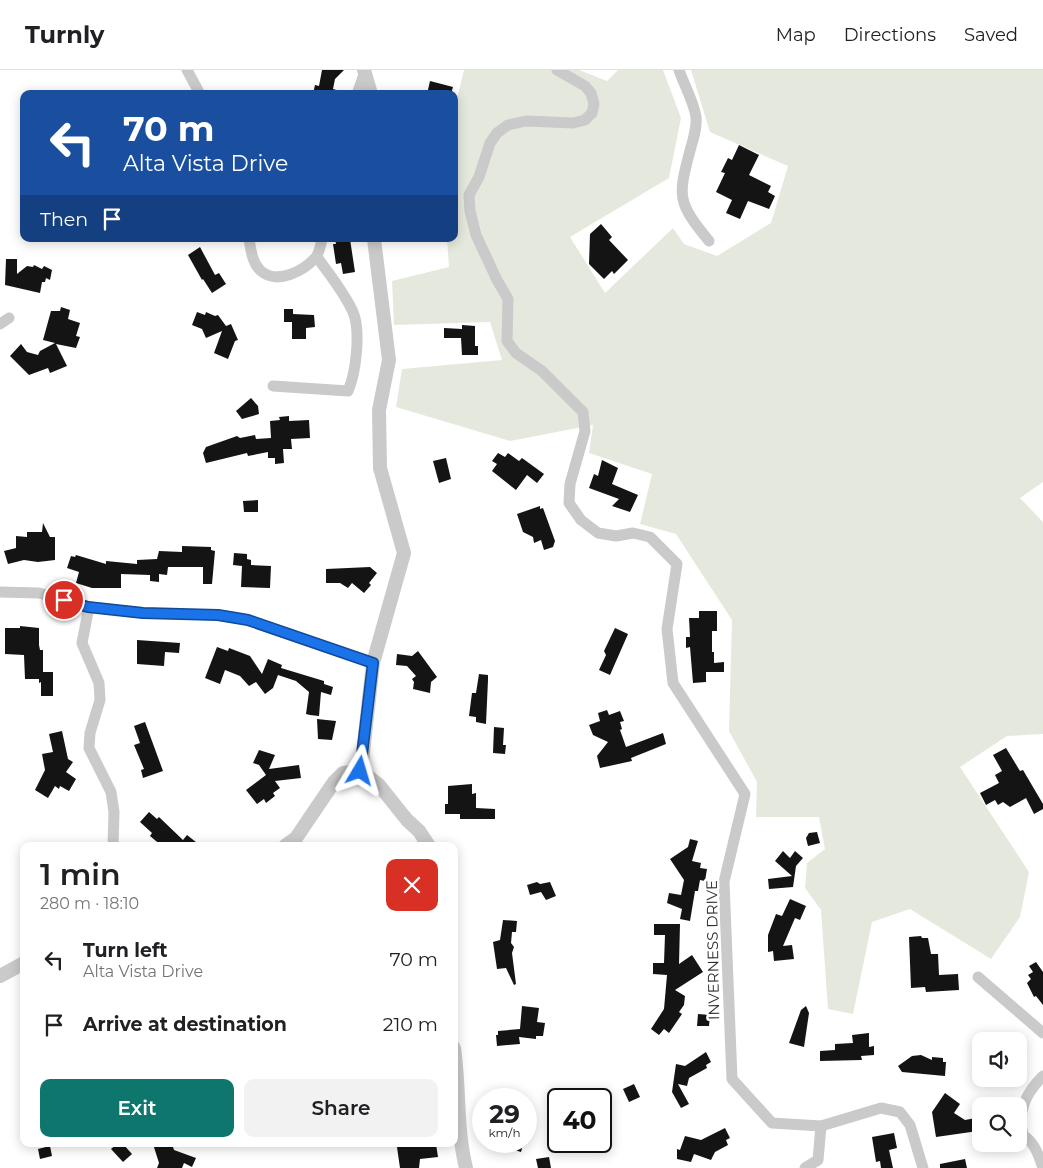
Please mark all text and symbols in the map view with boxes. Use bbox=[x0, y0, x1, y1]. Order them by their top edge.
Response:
text: Turnly bbox=[25, 20, 104, 49]
text: Map bbox=[776, 24, 816, 46]
text: Directions bbox=[844, 24, 936, 46]
text: Saved bbox=[964, 24, 1018, 46]
text: 70 m bbox=[123, 107, 214, 150]
icon: left bbox=[40, 110, 105, 175]
text: Alta Vista Drive bbox=[123, 150, 288, 177]
icon: arrive bbox=[98, 205, 126, 233]
text: Then bbox=[40, 208, 88, 231]
pin bbox=[43, 579, 85, 621]
icon: arrive bbox=[50, 586, 78, 614]
position arrow bbox=[333, 744, 385, 796]
text: 1 min bbox=[40, 856, 121, 893]
button: close bbox=[386, 859, 438, 911]
street label: INVERNESS DRIVE bbox=[702, 880, 723, 1020]
text: 280 m · 18:10 bbox=[40, 894, 139, 913]
text: Turn left bbox=[83, 939, 168, 962]
icon: left bbox=[40, 946, 68, 974]
text: 70 m bbox=[389, 948, 438, 971]
text: Alta Vista Drive bbox=[83, 962, 203, 981]
icon: arrive bbox=[40, 1011, 68, 1039]
text: Arrive at destination bbox=[83, 1013, 287, 1036]
text: 210 m bbox=[383, 1013, 438, 1036]
map controls bbox=[972, 1032, 1027, 1152]
button: sound bbox=[972, 1032, 1027, 1087]
button: Exit bbox=[40, 1079, 234, 1137]
button: Share bbox=[244, 1079, 438, 1137]
speed limit sign: 40 bbox=[547, 1088, 612, 1153]
button: search bbox=[972, 1097, 1027, 1152]
text: 29 bbox=[489, 1099, 520, 1129]
text: km/h bbox=[488, 1125, 521, 1140]

